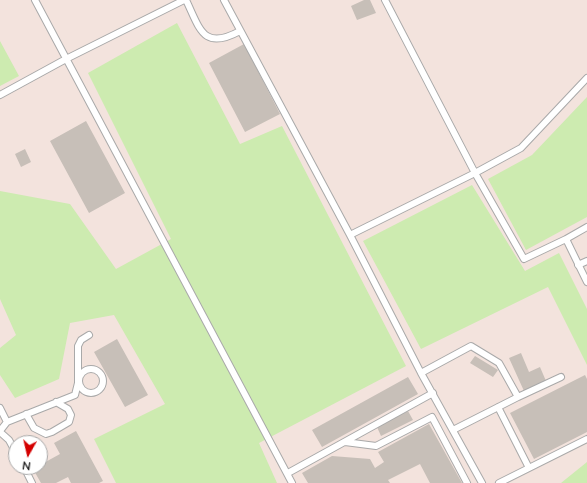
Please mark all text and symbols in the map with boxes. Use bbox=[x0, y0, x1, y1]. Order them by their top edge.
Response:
north arrow bbox=[8, 435, 48, 475]
text: N bbox=[21, 459, 32, 473]

